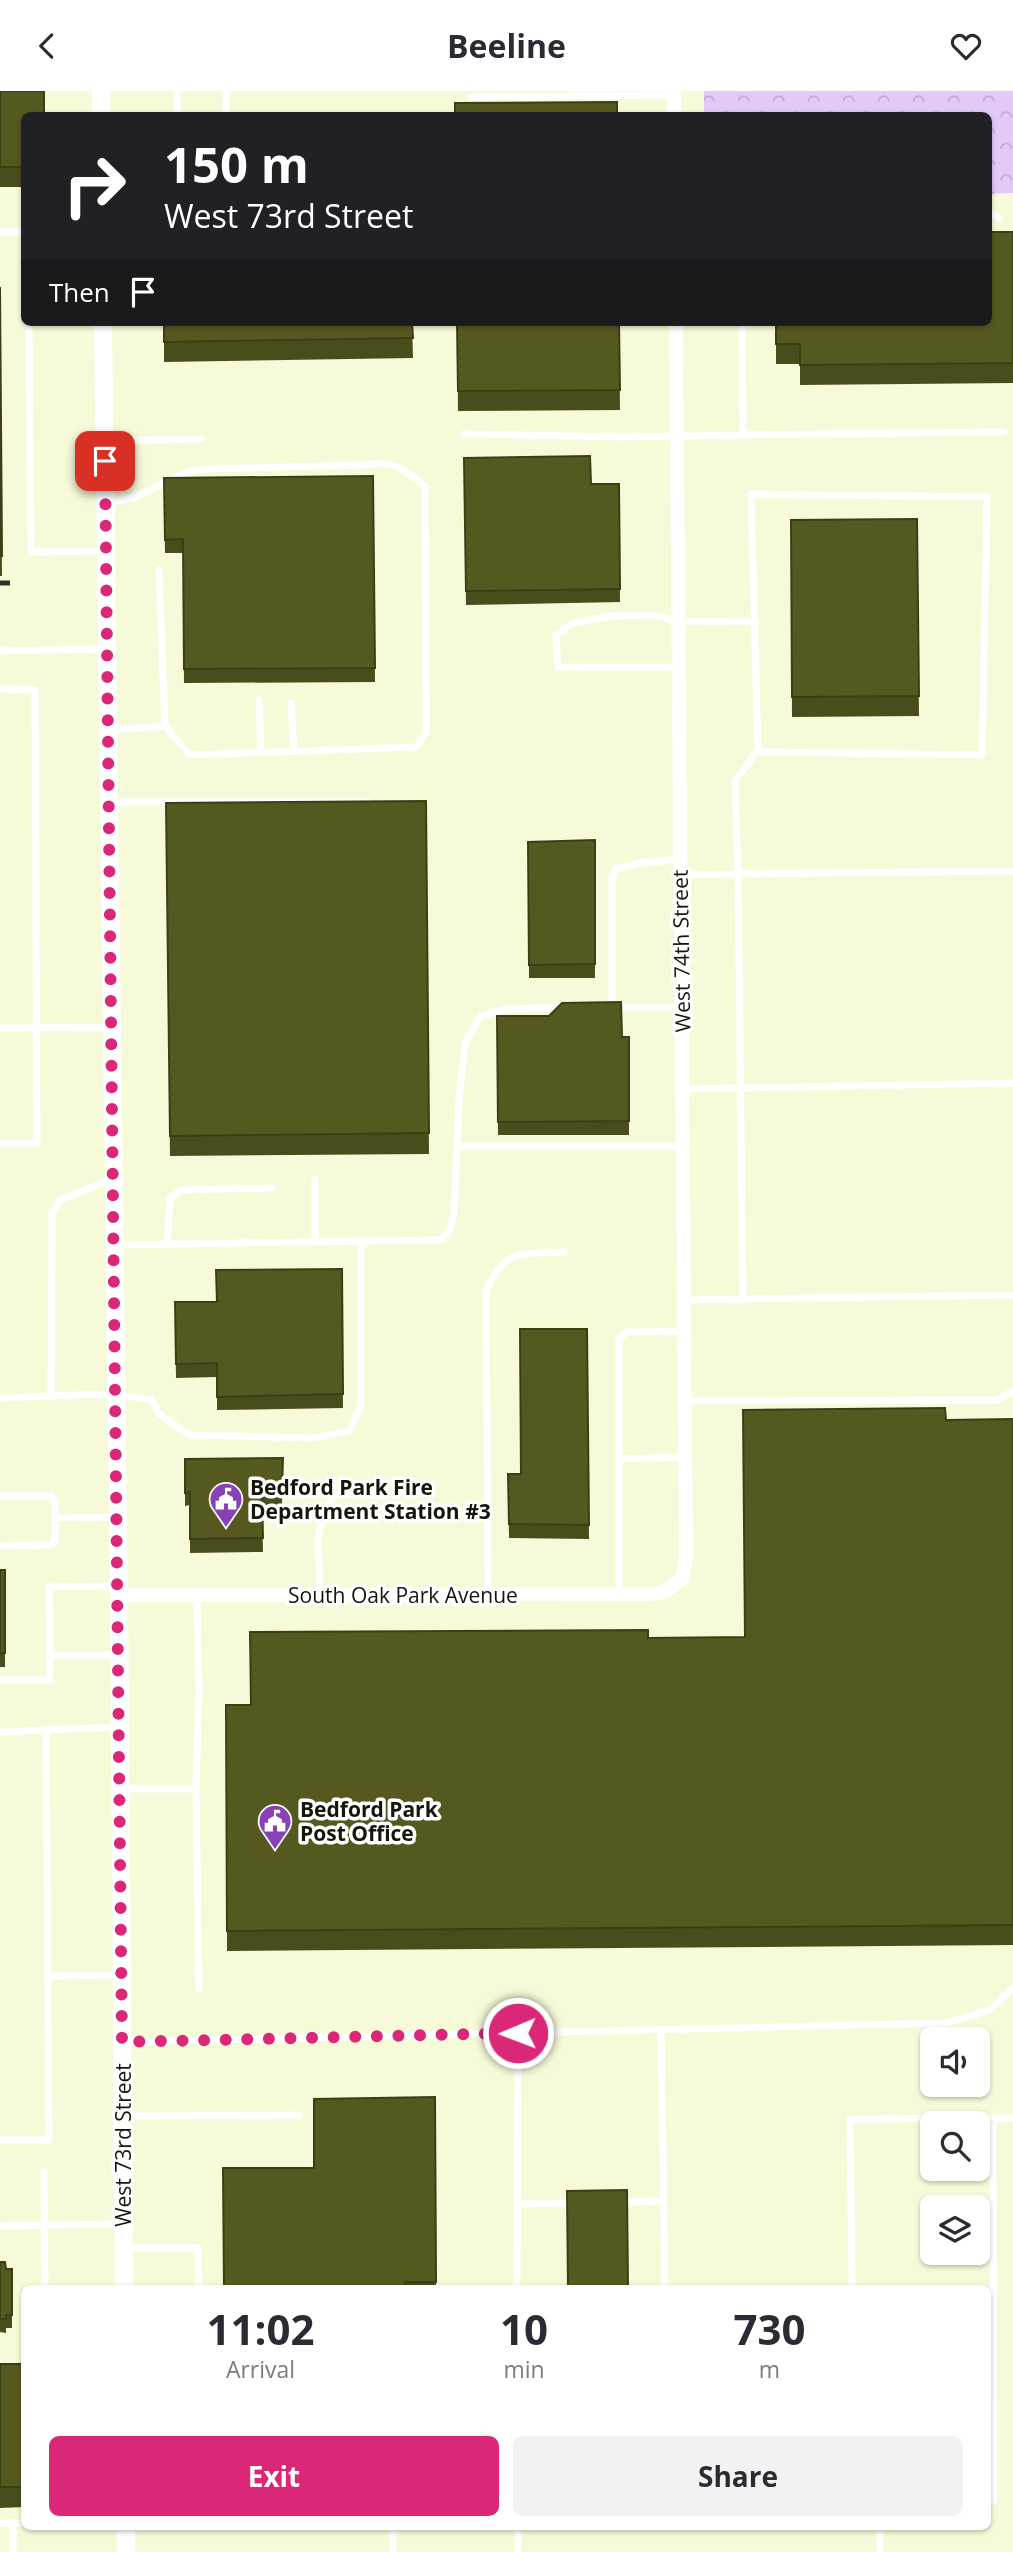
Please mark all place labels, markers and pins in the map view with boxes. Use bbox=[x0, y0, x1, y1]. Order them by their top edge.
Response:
pin bbox=[75, 431, 135, 491]
place label: Bedford Park Fire Department Station #3 bbox=[250, 1473, 491, 1525]
public building icon: Bedford Park Fire Department Station #3 bbox=[207, 1480, 245, 1529]
place label: Bedford Park Post Office bbox=[300, 1795, 439, 1847]
public building icon: Bedford Park Post Office bbox=[256, 1802, 294, 1851]

